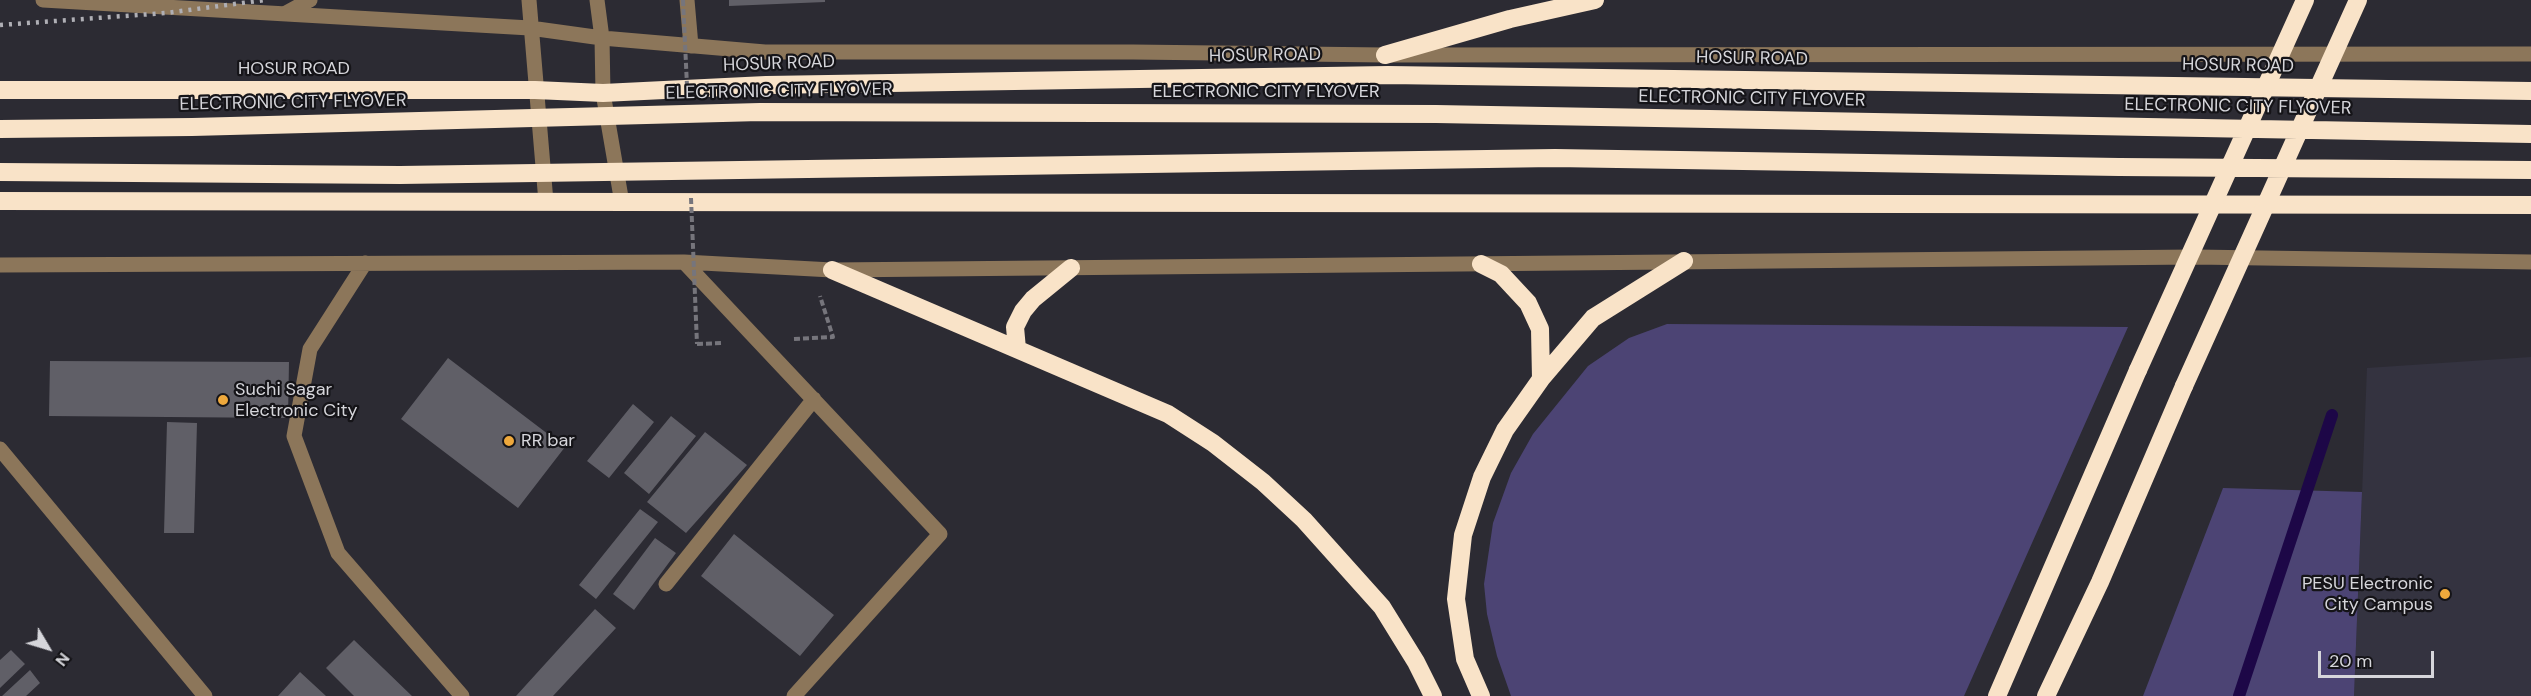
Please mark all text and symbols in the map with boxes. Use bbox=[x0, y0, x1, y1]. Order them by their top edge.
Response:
street label: HOSUR ROAD bbox=[1209, 44, 1321, 68]
street label: HOSUR ROAD bbox=[1696, 47, 1808, 71]
street label: HOSUR ROAD bbox=[723, 51, 835, 77]
street label: HOSUR ROAD bbox=[2182, 54, 2294, 78]
street label: HOSUR ROAD bbox=[238, 58, 350, 80]
street label: ELECTRONIC CITY FLYOVER bbox=[665, 79, 893, 105]
street label: ELECTRONIC CITY FLYOVER bbox=[1152, 81, 1380, 103]
street label: ELECTRONIC CITY FLYOVER bbox=[1638, 86, 1866, 112]
street label: ELECTRONIC CITY FLYOVER bbox=[179, 90, 407, 116]
street label: ELECTRONIC CITY FLYOVER bbox=[2124, 94, 2352, 120]
place label: Suchi Sagar Electronic City bbox=[235, 379, 358, 422]
marker: Suchi Sagar Electronic City bbox=[216, 393, 230, 407]
place label: RR bar bbox=[521, 430, 575, 452]
marker: RR bar bbox=[502, 434, 516, 448]
place label: PESU Electronic City Campus bbox=[2302, 573, 2433, 616]
marker: PESU Electronic City Campus bbox=[2438, 587, 2452, 601]
north arrow bbox=[18, 618, 78, 678]
scale bar bbox=[2321, 639, 2436, 677]
text: N bbox=[51, 648, 74, 670]
text: 20 m bbox=[2329, 649, 2372, 673]

